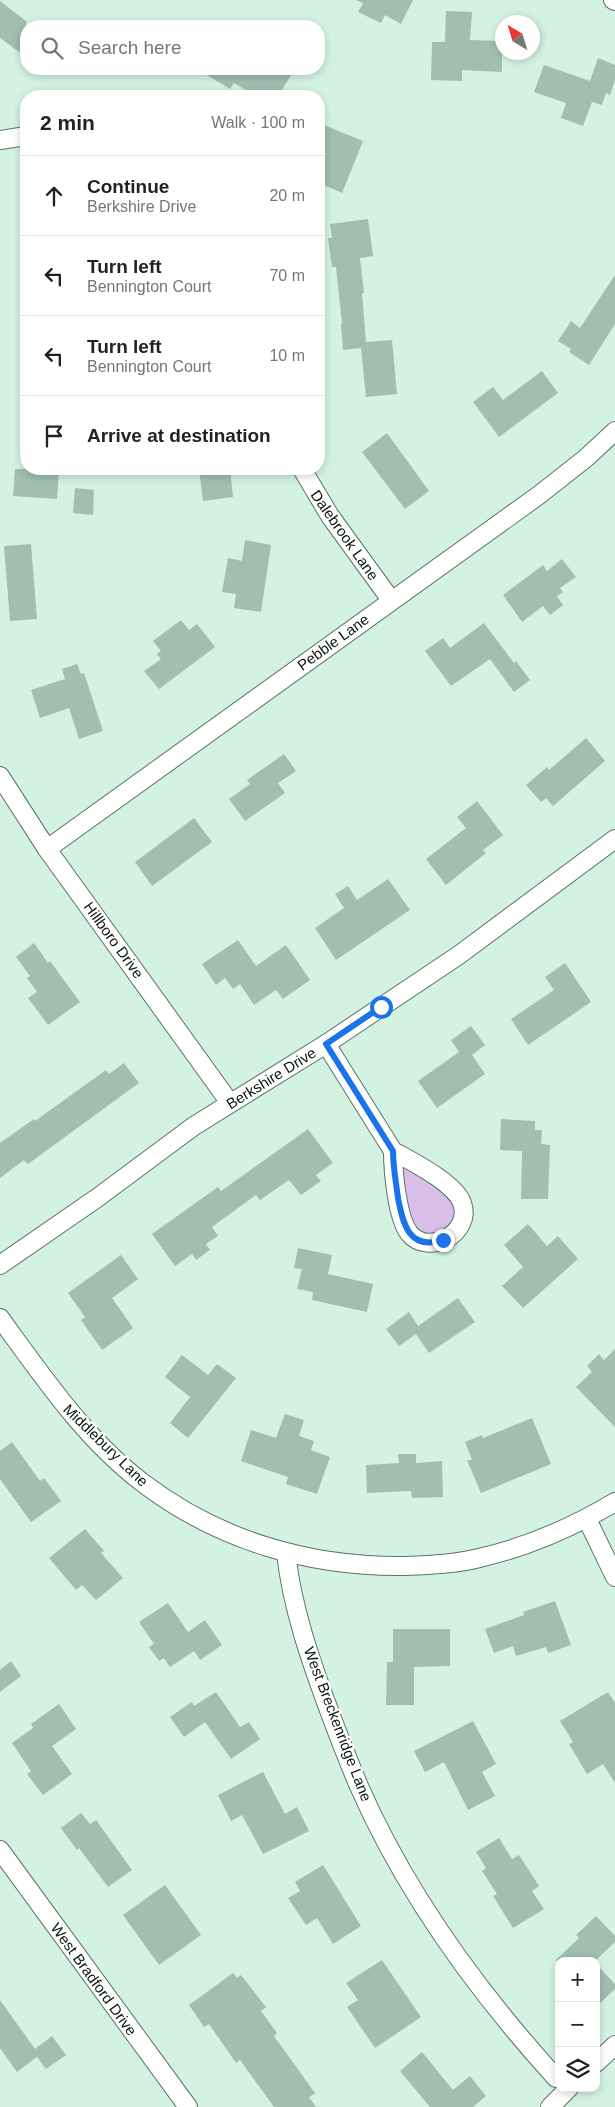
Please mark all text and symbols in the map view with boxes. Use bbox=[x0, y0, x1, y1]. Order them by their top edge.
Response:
north arrow bbox=[495, 15, 540, 60]
search box bbox=[20, 20, 325, 75]
icon: search bbox=[38, 34, 66, 62]
text: Search here bbox=[78, 37, 182, 58]
text: 2 min bbox=[40, 111, 95, 134]
text: Walk · 100 m bbox=[211, 114, 305, 131]
text: Continue bbox=[87, 176, 169, 197]
icon: ahead bbox=[40, 182, 68, 210]
text: 20 m bbox=[269, 187, 305, 204]
text: Berkshire Drive bbox=[87, 198, 196, 215]
text: Turn left bbox=[87, 256, 162, 277]
icon: left bbox=[40, 262, 68, 290]
text: 70 m bbox=[269, 267, 305, 284]
text: Bennington Court bbox=[87, 278, 212, 295]
text: Turn left bbox=[87, 336, 162, 357]
icon: left bbox=[40, 342, 68, 370]
text: 10 m bbox=[269, 347, 305, 364]
text: Bennington Court bbox=[87, 358, 212, 375]
icon: arrive bbox=[40, 422, 68, 450]
text: Arrive at destination bbox=[87, 425, 271, 446]
street label: Dalebrook Lane bbox=[308, 487, 382, 583]
street label: Pebble Lane bbox=[294, 610, 372, 674]
street label: Hillboro Drive bbox=[81, 899, 147, 981]
route start bbox=[370, 996, 393, 1019]
street label: Berkshire Drive bbox=[223, 1044, 319, 1112]
route end bbox=[432, 1229, 455, 1252]
street label: Middlebury Lane bbox=[60, 1400, 152, 1490]
street label: West Breckenridge Lane bbox=[301, 1644, 375, 1804]
street label: West Bradford Drive bbox=[48, 1919, 140, 2039]
map controls bbox=[555, 1957, 600, 2092]
button: + bbox=[555, 1957, 600, 2002]
button: − bbox=[555, 2002, 600, 2047]
button: layers bbox=[555, 2047, 600, 2092]

